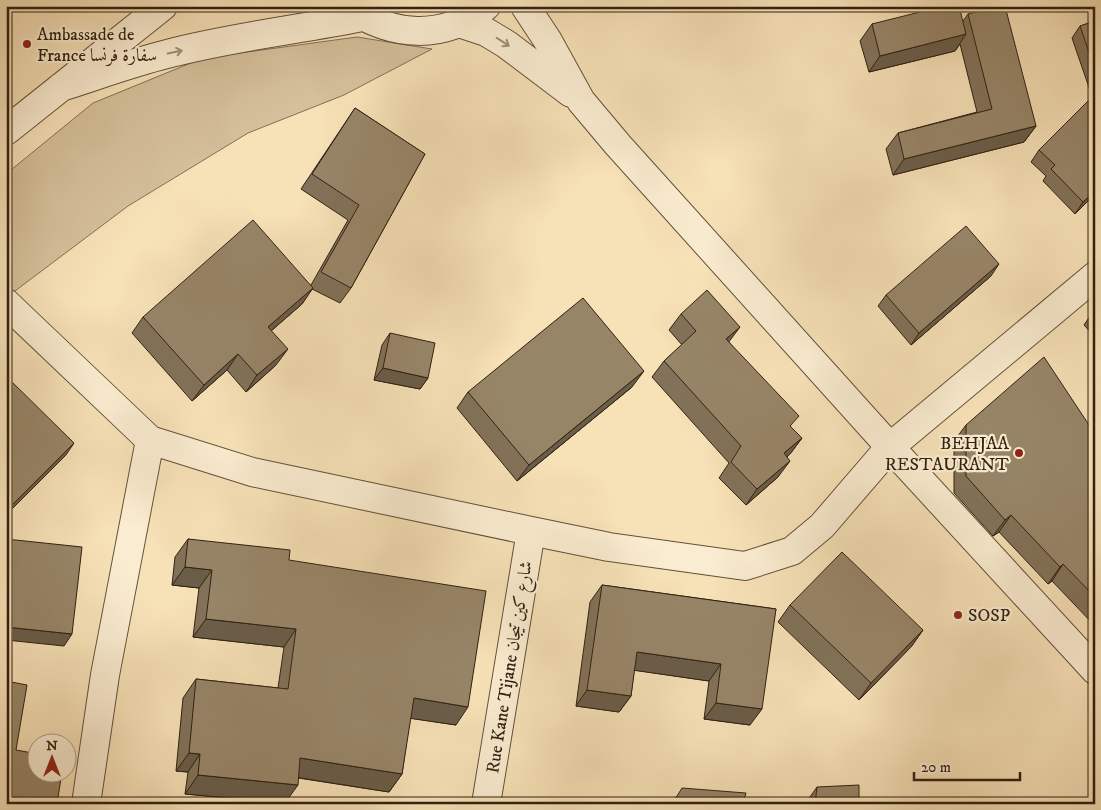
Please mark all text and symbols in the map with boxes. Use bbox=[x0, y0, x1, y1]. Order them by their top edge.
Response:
place label: Ambassade de France سفارة فرنسا bbox=[37, 24, 157, 67]
marker: Ambassade de France سفارة فرنسا bbox=[21, 38, 33, 50]
one-way arrow bbox=[496, 38, 510, 48]
one-way arrow bbox=[166, 47, 182, 56]
place label: BEHJAA RESTAURANT bbox=[885, 433, 1010, 476]
marker: BEHJAA RESTAURANT bbox=[1013, 447, 1025, 459]
street label: Rue Kane Tijane شارع كين تيجان bbox=[482, 559, 541, 775]
place label: SOSP bbox=[968, 605, 1010, 627]
marker: SOSP bbox=[952, 609, 964, 621]
north arrow bbox=[28, 732, 78, 782]
text: N bbox=[46, 737, 58, 755]
scale bar bbox=[914, 750, 1020, 782]
text: 20 m bbox=[921, 758, 951, 777]

